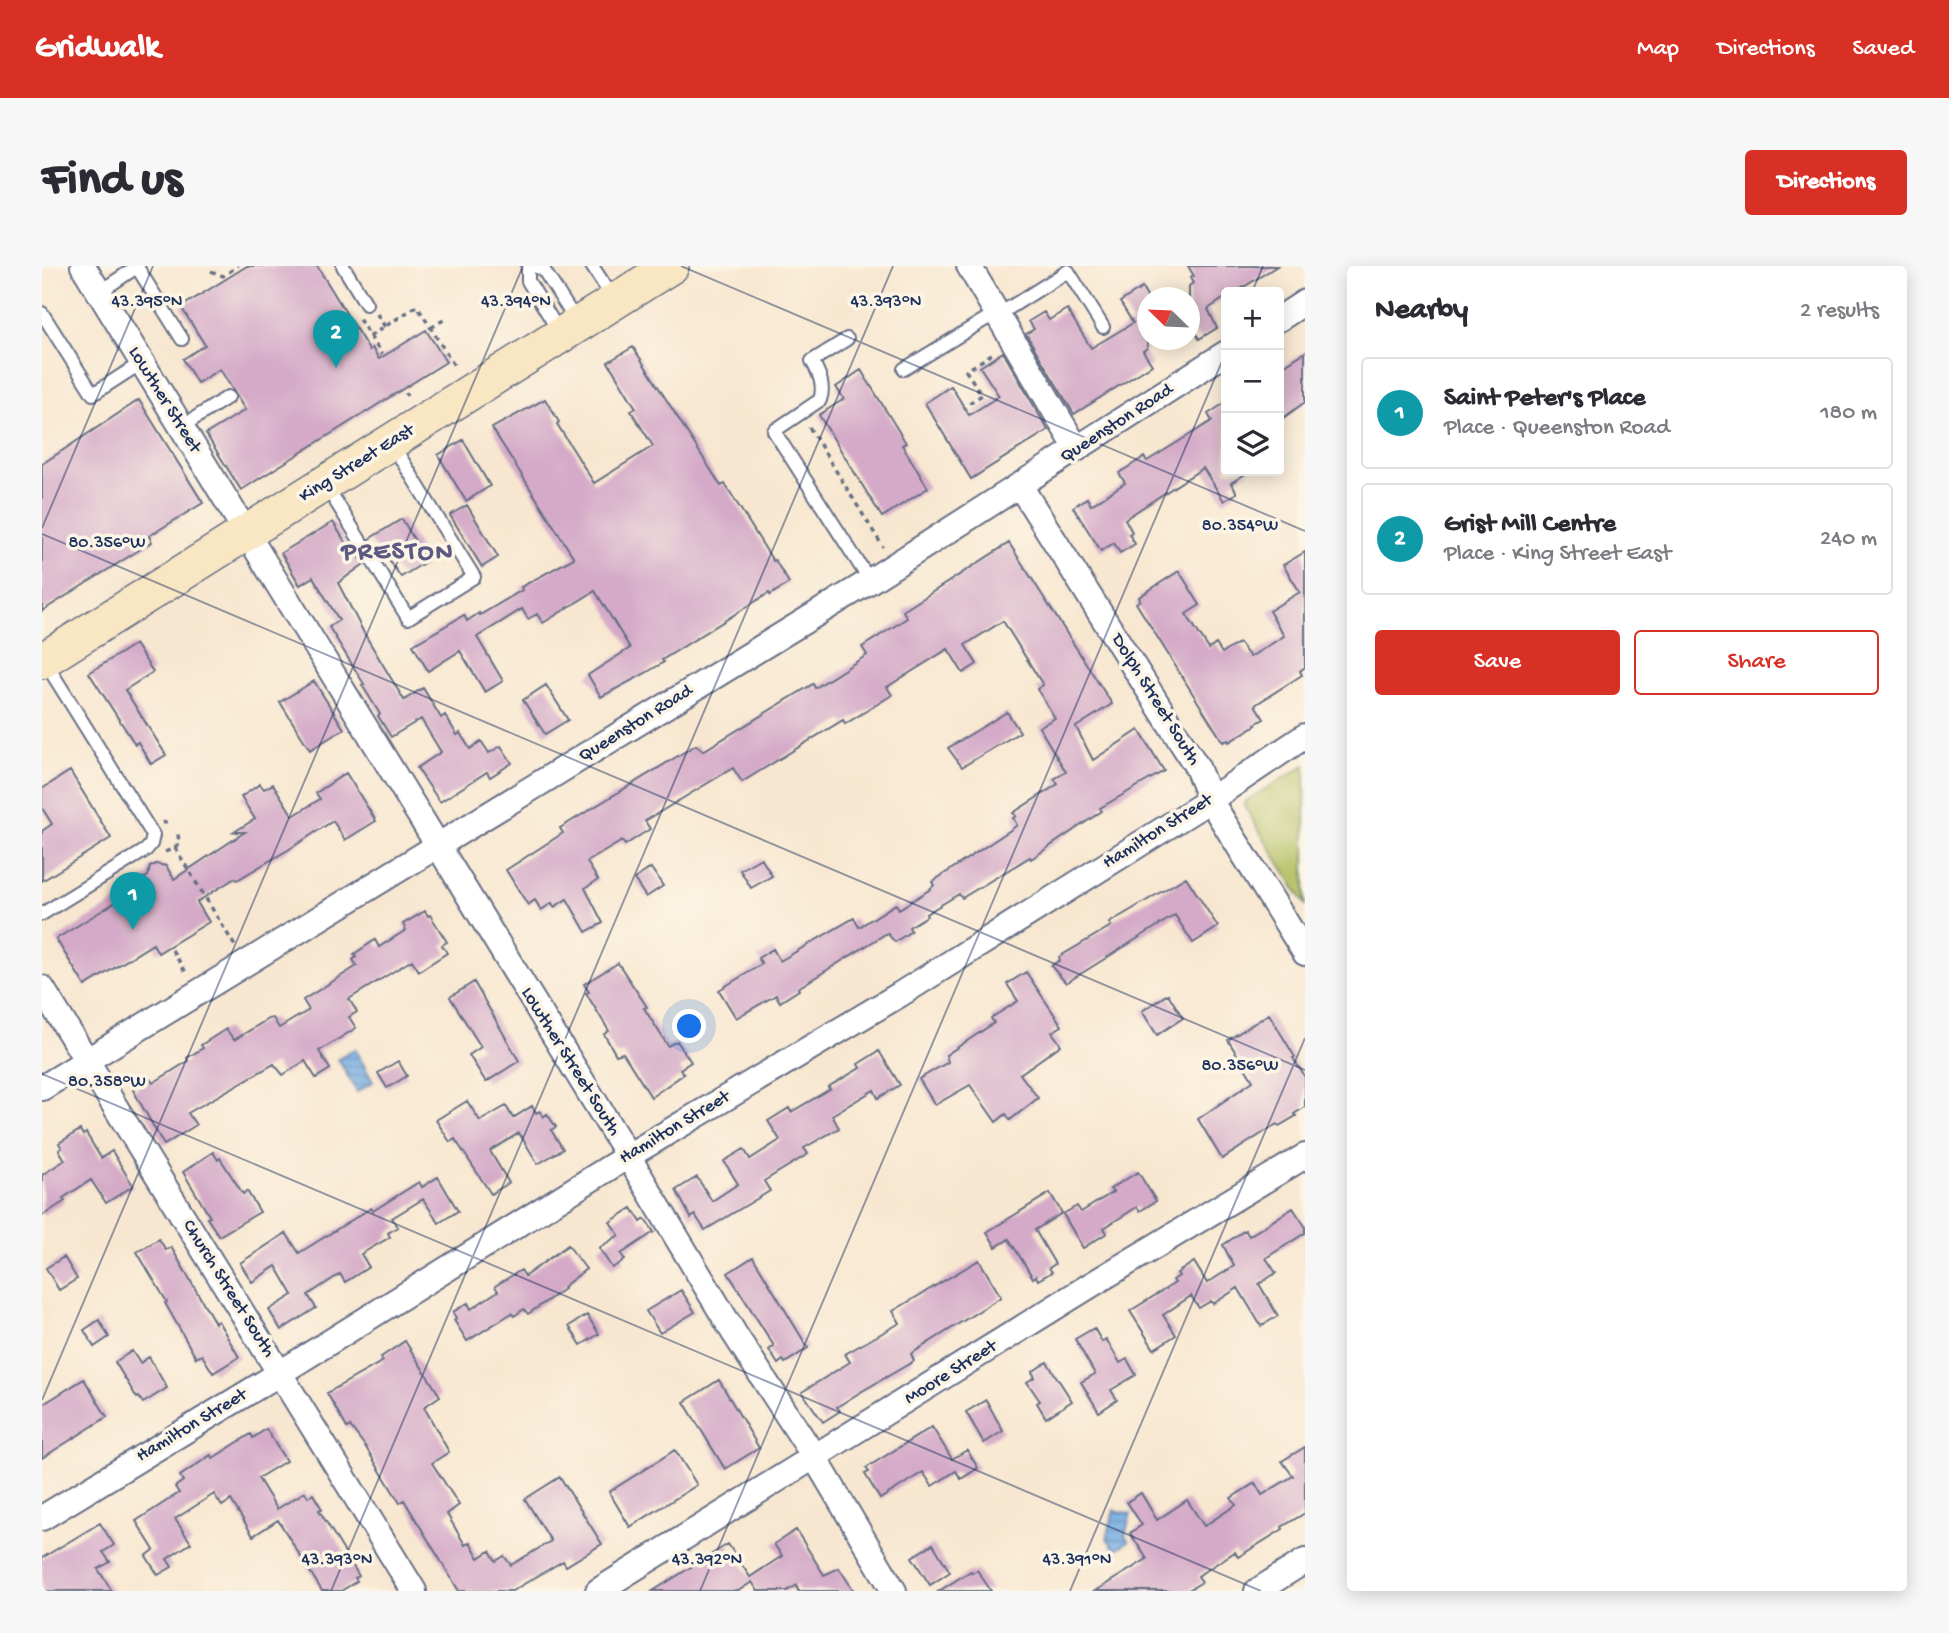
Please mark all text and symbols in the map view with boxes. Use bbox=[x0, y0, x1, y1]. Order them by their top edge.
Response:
text: Gridwalk bbox=[35, 30, 160, 68]
text: Map bbox=[1637, 35, 1679, 64]
text: Directions bbox=[1717, 35, 1815, 64]
text: Saved bbox=[1853, 35, 1914, 64]
button: Directions bbox=[1745, 150, 1907, 215]
text: Find us bbox=[42, 153, 182, 211]
north arrow bbox=[1137, 287, 1200, 350]
map controls bbox=[1221, 287, 1284, 476]
button: + bbox=[1221, 287, 1284, 350]
text: 43.395°N bbox=[111, 292, 183, 313]
text: 43.394°N bbox=[481, 292, 551, 313]
text: 43.393°N bbox=[850, 292, 922, 313]
text: Nearby bbox=[1375, 294, 1468, 329]
text: 2 results bbox=[1800, 298, 1879, 325]
pin: 2 bbox=[313, 310, 359, 368]
street label: Lowther Street bbox=[122, 343, 207, 459]
button: − bbox=[1221, 350, 1284, 413]
street label: Queenston Road bbox=[1056, 378, 1179, 469]
text: Saint Peter's Place bbox=[1444, 384, 1645, 415]
text: 1 bbox=[1395, 400, 1405, 427]
text: 180 m bbox=[1820, 400, 1877, 427]
button: layers bbox=[1221, 413, 1284, 476]
text: Place · Queenston Road bbox=[1444, 415, 1670, 442]
street label: King Street East bbox=[295, 418, 421, 509]
text: Grist Mill Centre bbox=[1444, 510, 1616, 541]
text: 80.354°W bbox=[1202, 516, 1278, 537]
text: 2 bbox=[1394, 526, 1406, 553]
text: 240 m bbox=[1820, 526, 1877, 553]
text: 80.356°W bbox=[68, 533, 146, 554]
district label: PRESTON bbox=[340, 538, 454, 569]
text: Place · King Street East bbox=[1444, 541, 1671, 568]
street label: Dolph Street South bbox=[1104, 628, 1205, 770]
button: Save bbox=[1375, 630, 1620, 695]
button: Share bbox=[1634, 630, 1879, 695]
street label: Queenston Road bbox=[575, 679, 699, 768]
street label: Hamilton Street bbox=[1099, 788, 1219, 875]
pin: 1 bbox=[110, 872, 156, 930]
street label: Lowther Street South bbox=[515, 983, 625, 1141]
your location bbox=[672, 1009, 706, 1043]
text: 80.356°W bbox=[1201, 1056, 1279, 1077]
text: 80.358°W bbox=[68, 1072, 146, 1093]
street label: Hamilton Street bbox=[616, 1085, 736, 1170]
street label: Church Street South bbox=[176, 1216, 280, 1362]
street label: Moore Street bbox=[901, 1334, 1003, 1410]
street label: Hamilton Street bbox=[133, 1383, 253, 1468]
text: 43.393°N bbox=[301, 1550, 373, 1571]
text: 43.392°N bbox=[672, 1550, 742, 1571]
text: 43.391°N bbox=[1043, 1550, 1112, 1571]

